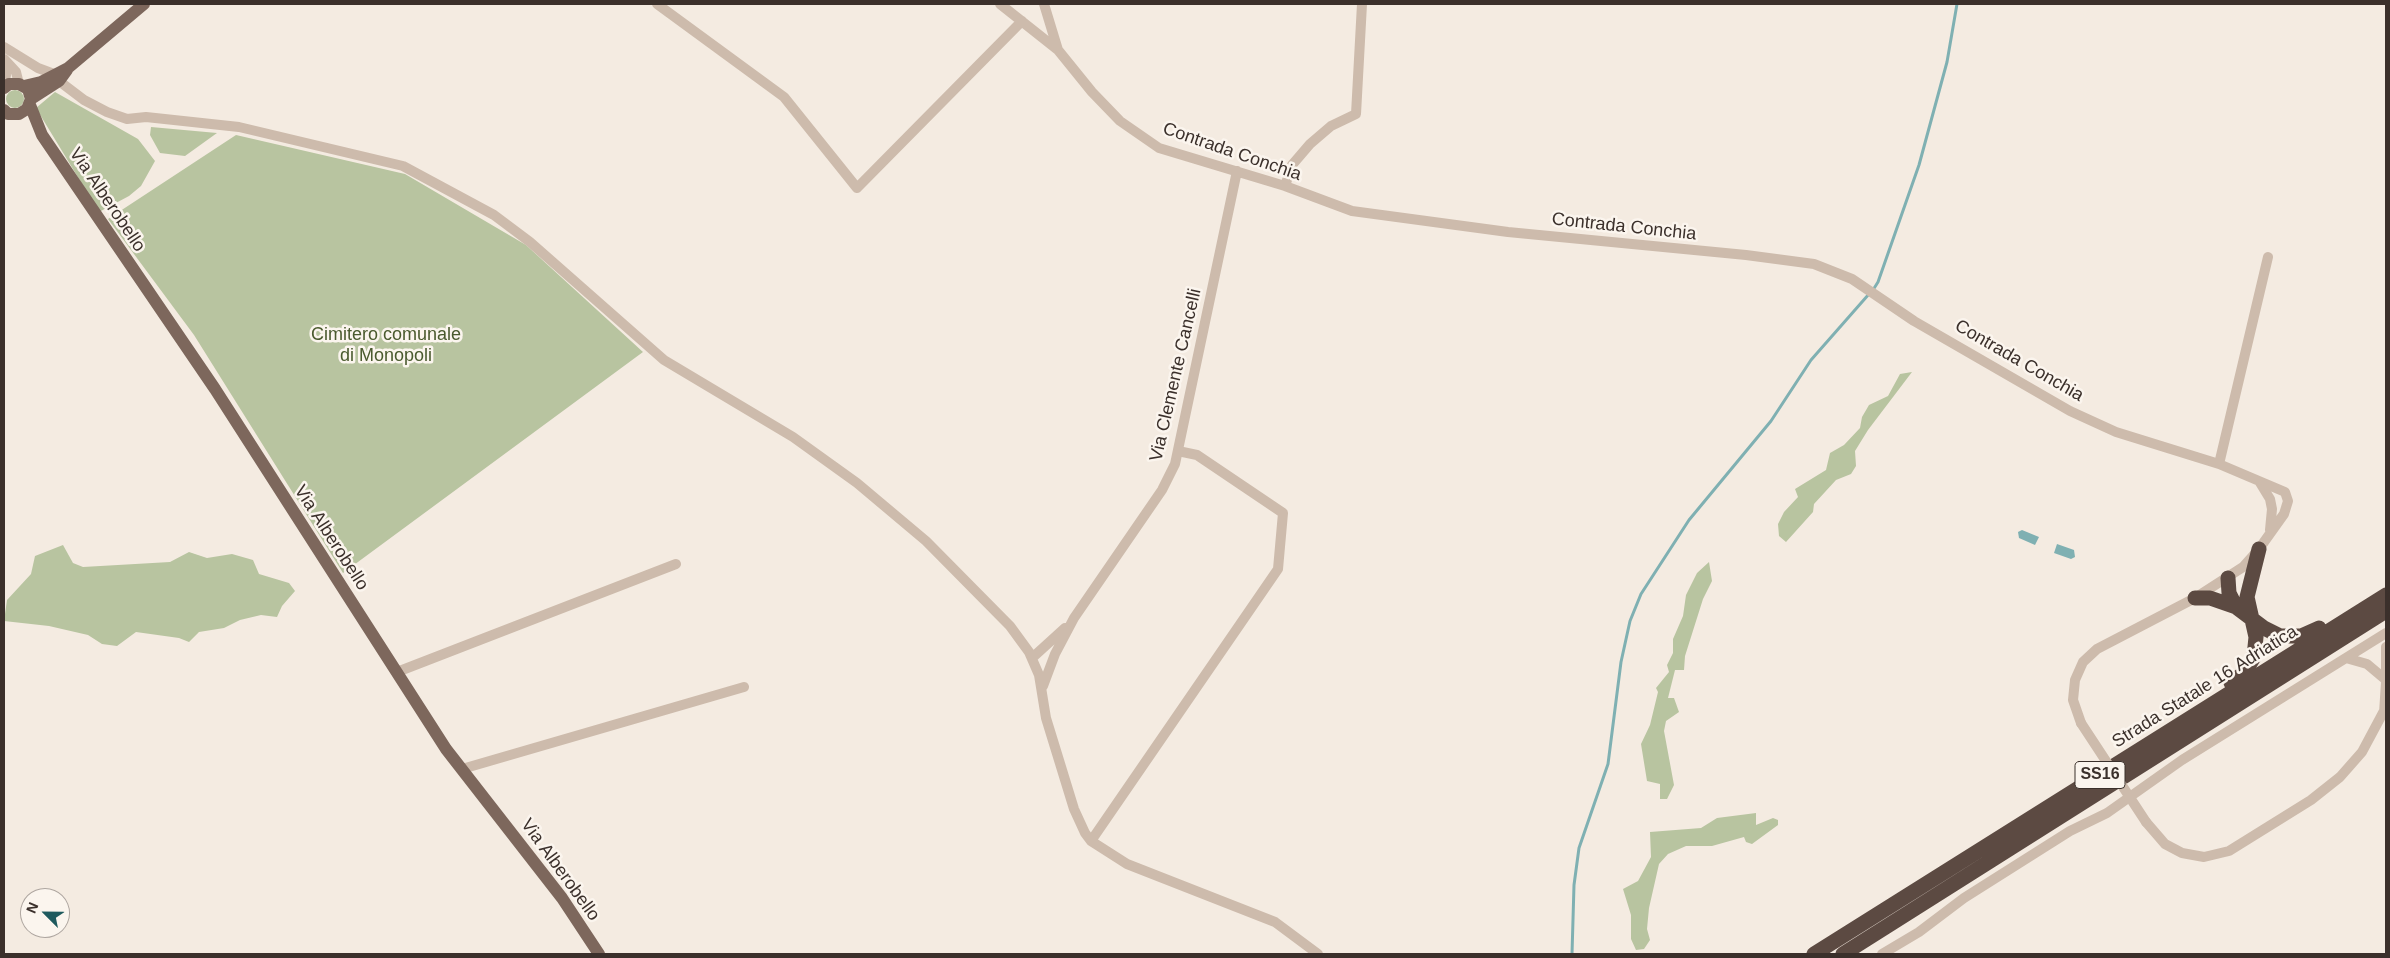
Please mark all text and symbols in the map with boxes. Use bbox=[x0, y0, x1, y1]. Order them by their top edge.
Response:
street label: Contrada Conchia bbox=[1160, 118, 1304, 186]
street label: Via Alberobello bbox=[64, 144, 150, 256]
street label: Contrada Conchia bbox=[1551, 209, 1697, 245]
street label: Via Clemente Cancelli bbox=[1146, 286, 1206, 464]
street label: Contrada Conchia bbox=[1951, 315, 2087, 407]
park label: Cimitero comunale di Monopoli bbox=[311, 324, 461, 366]
street label: Via Alberobello bbox=[289, 481, 373, 595]
street label: Strada Statale 16 Adriatica bbox=[2108, 621, 2302, 753]
road number: SS16 bbox=[2075, 762, 2125, 788]
street label: Via Alberobello bbox=[516, 815, 604, 925]
north arrow bbox=[20, 888, 70, 938]
text: N bbox=[23, 900, 41, 915]

